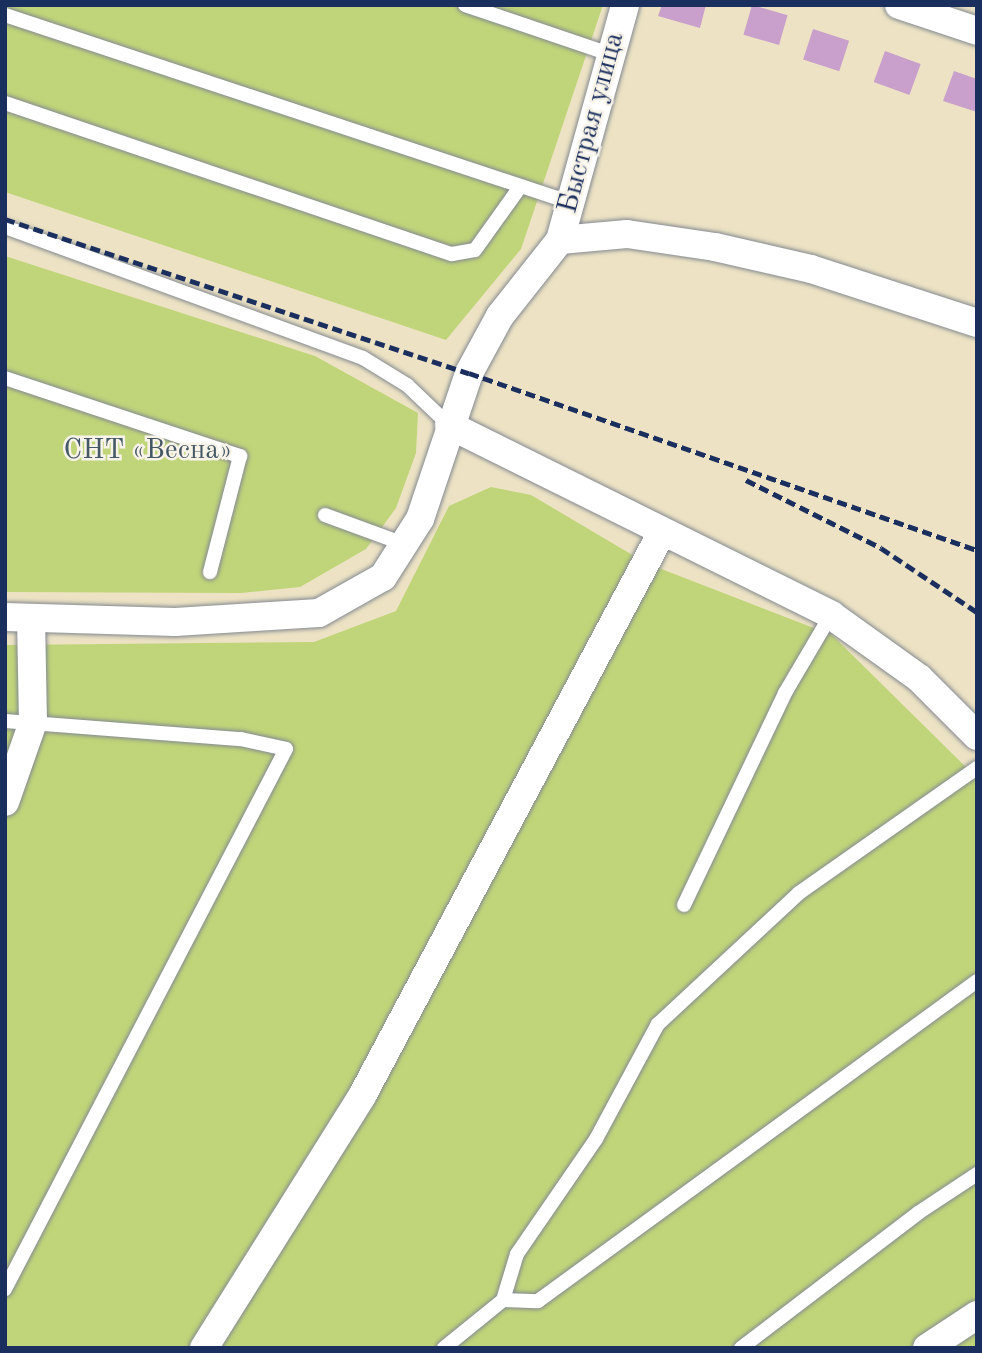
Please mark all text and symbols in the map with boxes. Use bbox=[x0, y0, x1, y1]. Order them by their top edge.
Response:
street label: Быстрая улица bbox=[552, 29, 632, 217]
park label: СНТ «Весна» bbox=[63, 434, 233, 468]

